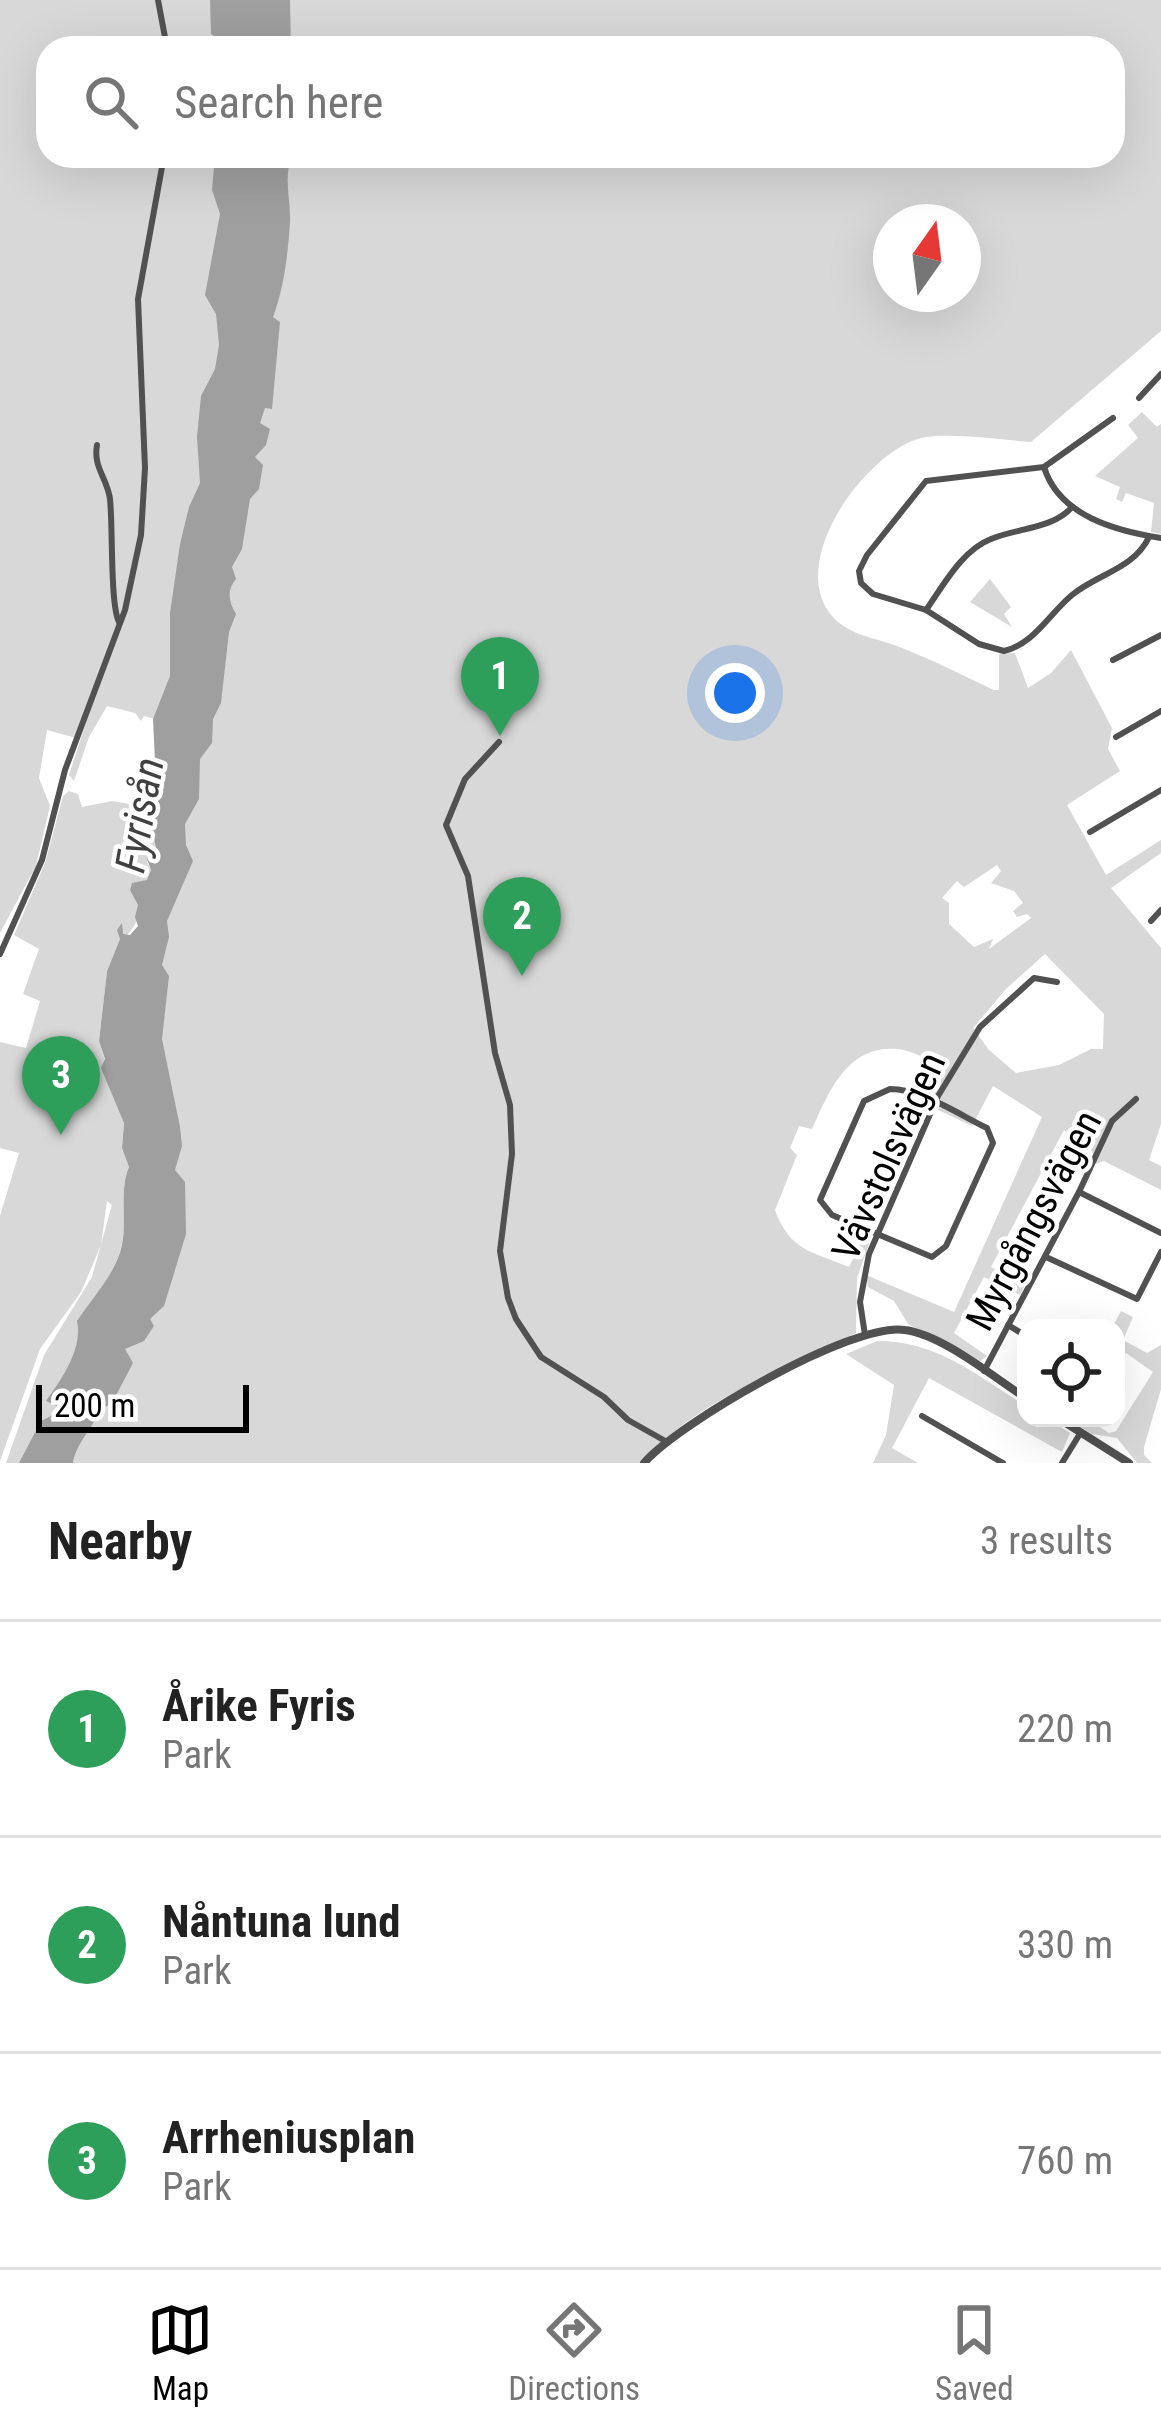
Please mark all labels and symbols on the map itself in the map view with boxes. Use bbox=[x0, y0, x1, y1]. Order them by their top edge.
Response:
north arrow bbox=[873, 204, 981, 312]
pin: 1 bbox=[461, 637, 539, 736]
your location bbox=[705, 663, 765, 723]
water label: Fyrisån bbox=[105, 754, 174, 876]
pin: 2 bbox=[483, 877, 561, 976]
pin: 3 bbox=[22, 1036, 100, 1135]
street label: Vävstolsvägen bbox=[823, 1045, 955, 1268]
street label: Myrgångsvägen bbox=[957, 1103, 1111, 1338]
scale bar bbox=[36, 1379, 249, 1432]

